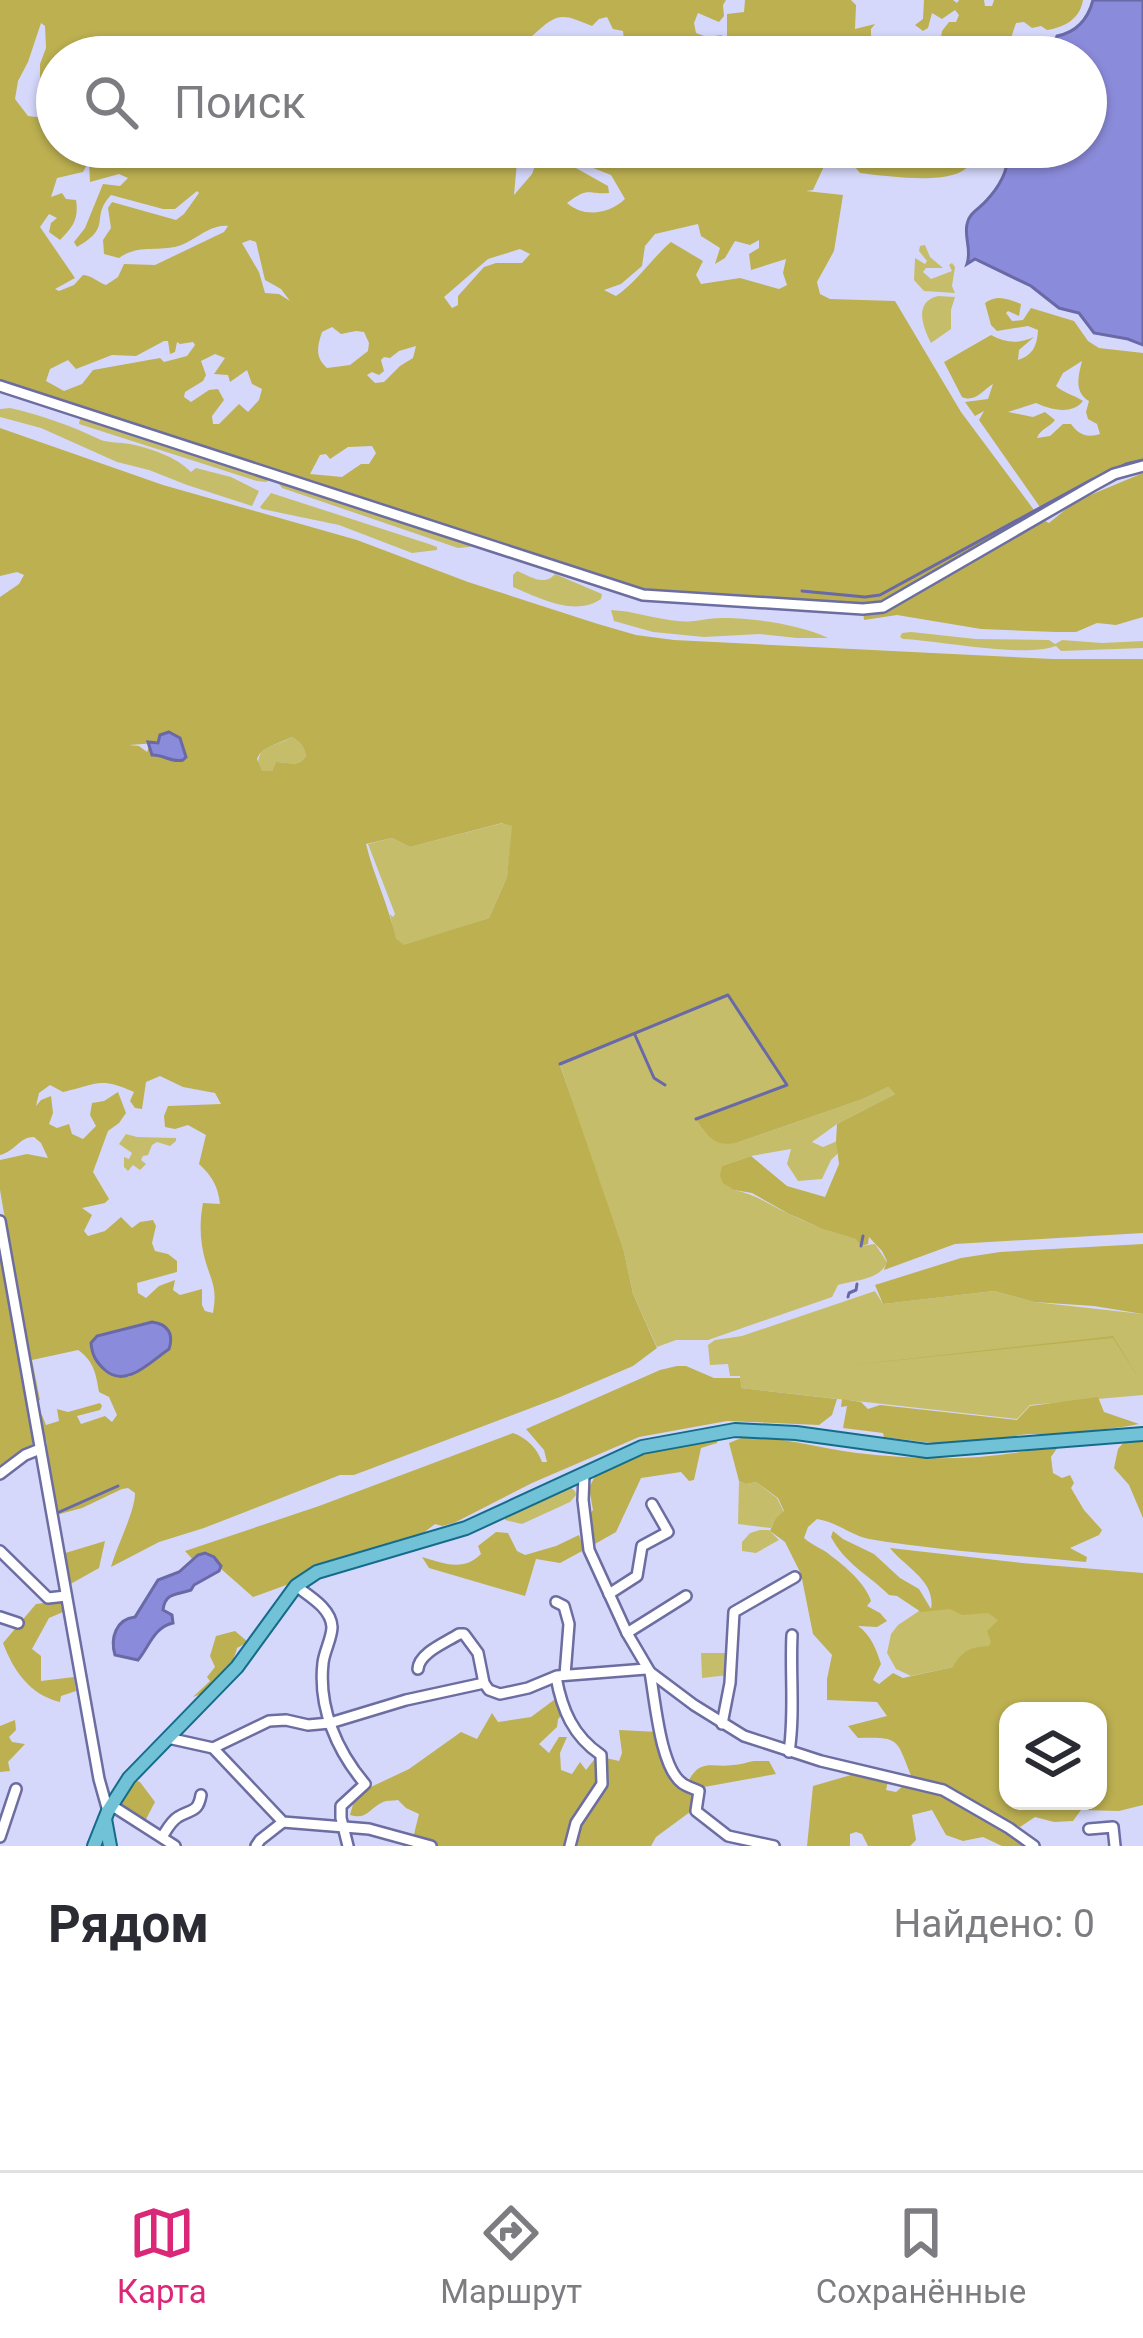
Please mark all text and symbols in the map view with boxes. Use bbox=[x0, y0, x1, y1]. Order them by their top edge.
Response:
search box bbox=[36, 36, 1107, 168]
icon: search bbox=[78, 69, 144, 135]
text: Поиск bbox=[174, 76, 306, 129]
map controls bbox=[999, 1702, 1107, 1810]
button: layers bbox=[999, 1702, 1107, 1810]
text: Рядом bbox=[48, 1895, 209, 1954]
text: Найдено: 0 bbox=[893, 1901, 1095, 1947]
tab: Карта bbox=[117, 2200, 207, 2311]
tab: Маршрут bbox=[440, 2200, 582, 2311]
tab: Сохранённые bbox=[816, 2200, 1026, 2311]

